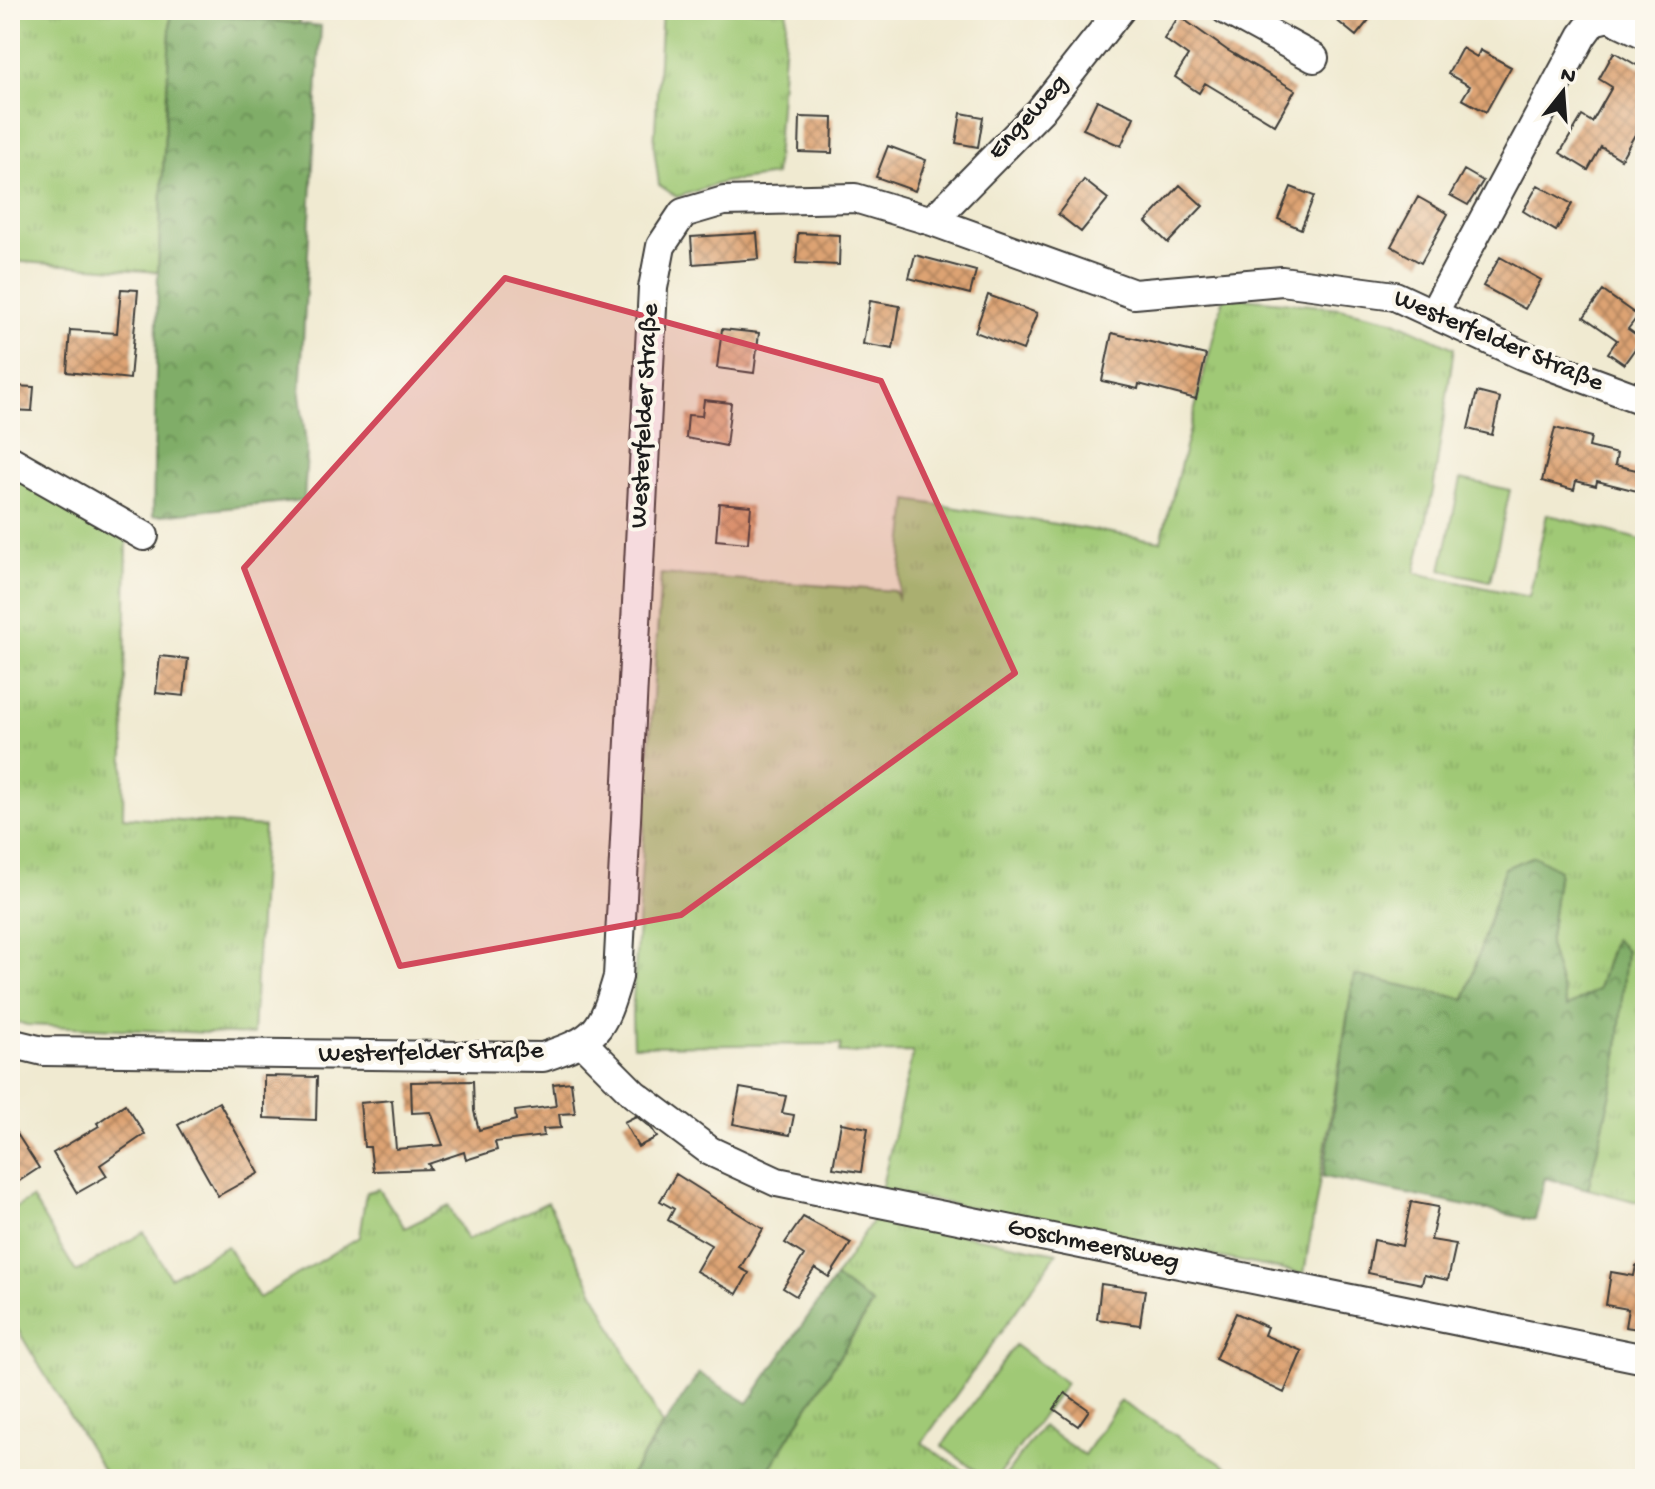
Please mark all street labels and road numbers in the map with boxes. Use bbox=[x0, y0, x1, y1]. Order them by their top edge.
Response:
street label: Engeweg bbox=[982, 69, 1076, 167]
street label: Westerfelder Straße bbox=[1388, 284, 1608, 400]
street label: Westerfelder Straße bbox=[625, 302, 667, 529]
street label: Westerfelder Straße bbox=[318, 1037, 544, 1071]
street label: Goschmeersweg bbox=[1004, 1213, 1182, 1279]

